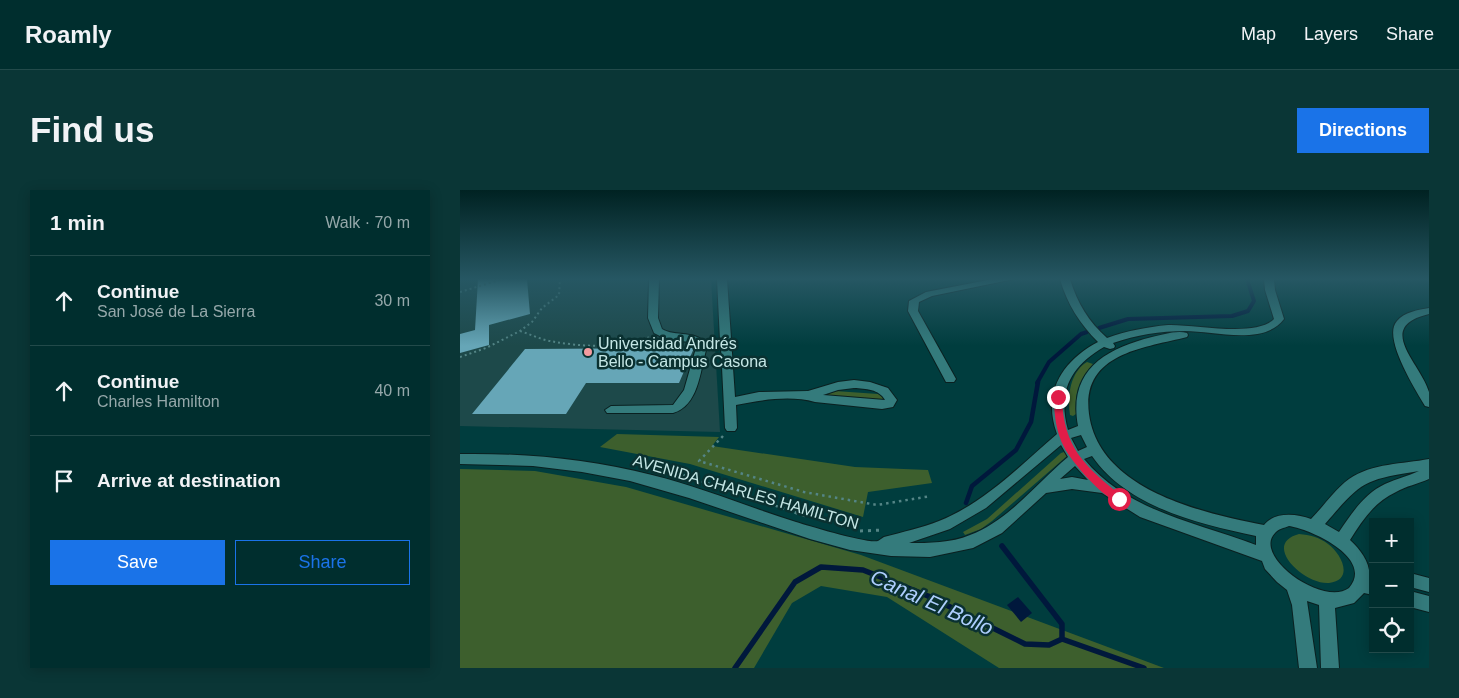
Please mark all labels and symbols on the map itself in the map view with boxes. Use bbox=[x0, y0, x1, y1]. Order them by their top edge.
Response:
place label: Universidad Andrés Bello - Campus Casona bbox=[598, 335, 767, 370]
marker: Universidad Andrés Bello - Campus Casona bbox=[582, 346, 594, 358]
route end bbox=[1047, 386, 1070, 409]
street label: AVENIDA CHARLES HAMILTON bbox=[631, 452, 861, 532]
route start bbox=[1108, 488, 1131, 511]
water label: Canal El Bollo bbox=[867, 565, 997, 639]

